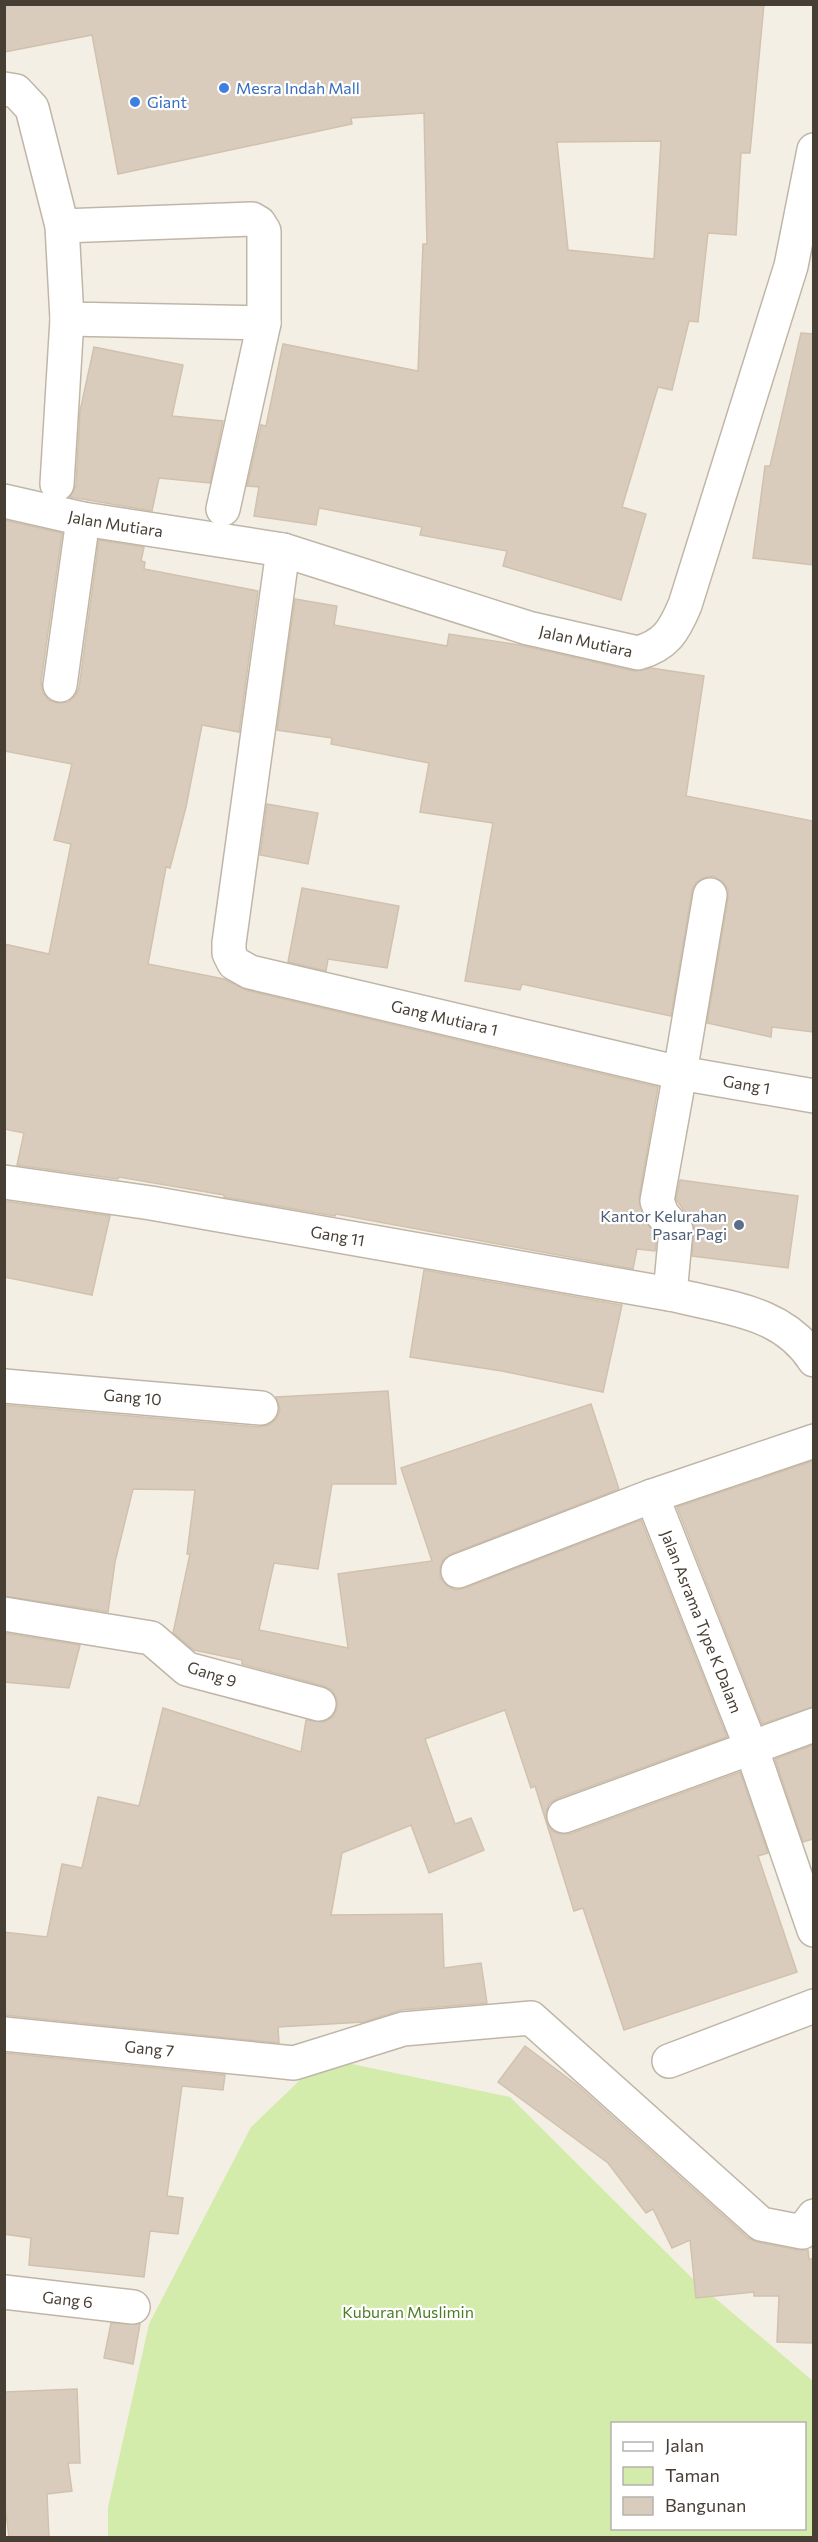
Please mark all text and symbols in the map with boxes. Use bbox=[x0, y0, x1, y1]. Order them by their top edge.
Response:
place label: Mesra Indah Mall bbox=[236, 78, 360, 97]
marker: Mesra Indah Mall bbox=[217, 81, 231, 95]
place label: Giant bbox=[147, 92, 187, 111]
marker: Giant bbox=[128, 95, 142, 109]
street label: Jalan Mutiara bbox=[67, 506, 164, 540]
street label: Jalan Mutiara bbox=[537, 621, 635, 661]
street label: Gang Mutiara 1 bbox=[389, 995, 500, 1039]
street label: Gang 1 bbox=[721, 1071, 772, 1097]
place label: Kantor Kelurahan Pasar Pagi bbox=[600, 1206, 727, 1243]
marker: Kantor Kelurahan Pasar Pagi bbox=[732, 1218, 746, 1232]
street label: Gang 11 bbox=[309, 1221, 366, 1249]
street label: Gang 10 bbox=[103, 1385, 162, 1408]
street label: Jalan Asrama Type K Dalam bbox=[657, 1527, 747, 1716]
street label: Gang 9 bbox=[185, 1657, 239, 1690]
street label: Gang 7 bbox=[124, 2036, 175, 2060]
street label: Gang 6 bbox=[41, 2287, 94, 2311]
park label: Kuburan Muslimin bbox=[342, 2302, 474, 2321]
legend bbox=[611, 2422, 806, 2530]
text: Jalan bbox=[665, 2434, 704, 2456]
text: Taman bbox=[665, 2464, 720, 2486]
text: Bangunan bbox=[665, 2494, 746, 2516]

